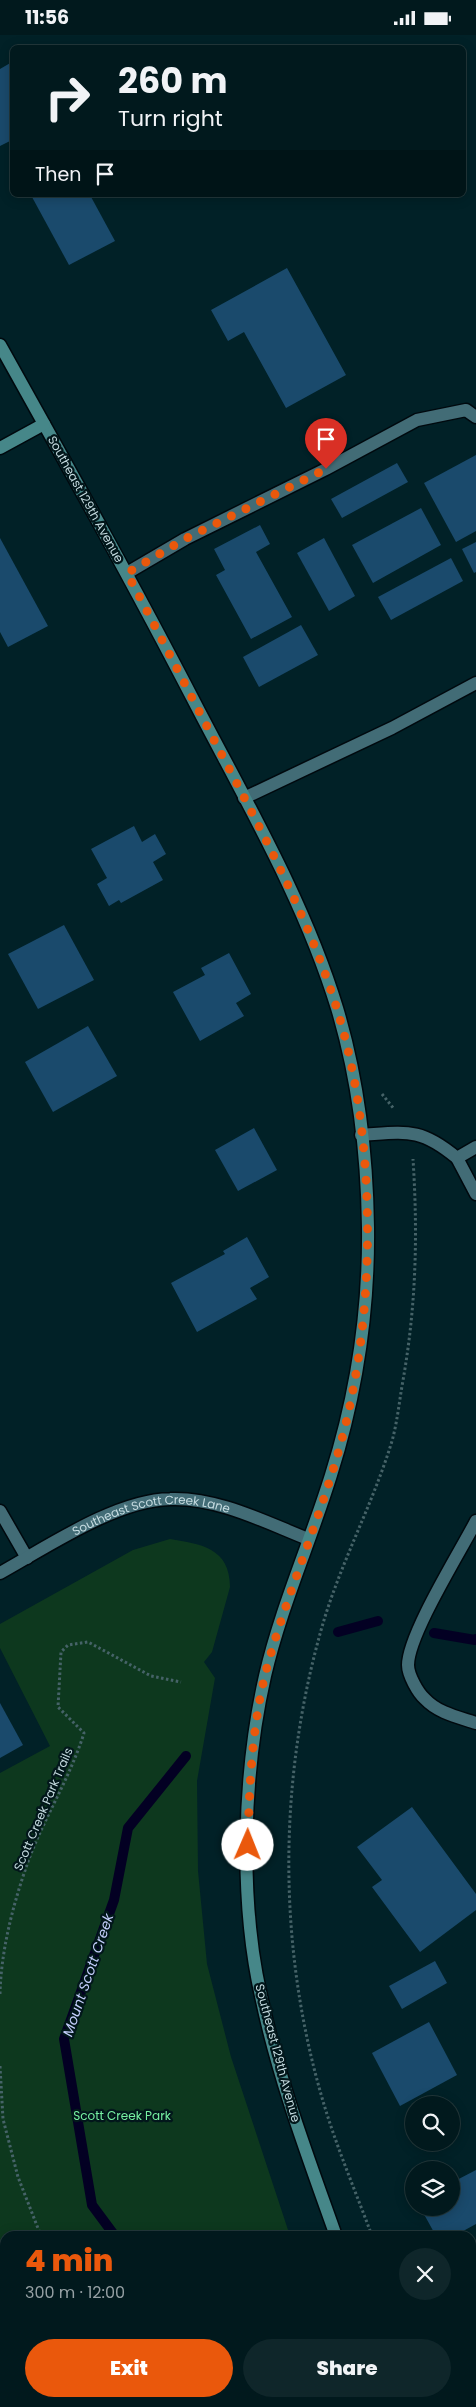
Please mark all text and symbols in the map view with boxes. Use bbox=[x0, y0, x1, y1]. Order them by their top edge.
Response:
text: 11:56 bbox=[25, 4, 69, 31]
text: 260 m bbox=[118, 56, 228, 105]
icon: right bbox=[35, 65, 100, 130]
text: Turn right bbox=[118, 103, 223, 134]
icon: arrive bbox=[91, 160, 119, 188]
text: Then bbox=[35, 161, 81, 188]
pin bbox=[305, 418, 347, 469]
icon: arrive bbox=[312, 425, 340, 453]
street label: Southeast 129th Avenue bbox=[44, 433, 128, 565]
street label: Southeast Scott Creek Lane bbox=[69, 1490, 233, 1539]
street label: Scott Creek Park Trails bbox=[9, 1745, 77, 1873]
position arrow bbox=[221, 1818, 273, 1870]
water label: Mount Scott Creek bbox=[58, 1910, 119, 2039]
street label: Southeast 129th Avenue bbox=[251, 1982, 305, 2124]
map controls bbox=[405, 2096, 460, 2216]
button: search bbox=[405, 2096, 460, 2151]
park label: Scott Creek Park bbox=[73, 2107, 172, 2124]
button: layers bbox=[405, 2161, 460, 2216]
text: 4 min bbox=[25, 2239, 113, 2282]
button: close bbox=[399, 2248, 451, 2300]
text: 300 m · 12:00 bbox=[25, 2281, 125, 2304]
button: Exit bbox=[25, 2339, 233, 2397]
button: Share bbox=[243, 2339, 451, 2397]

